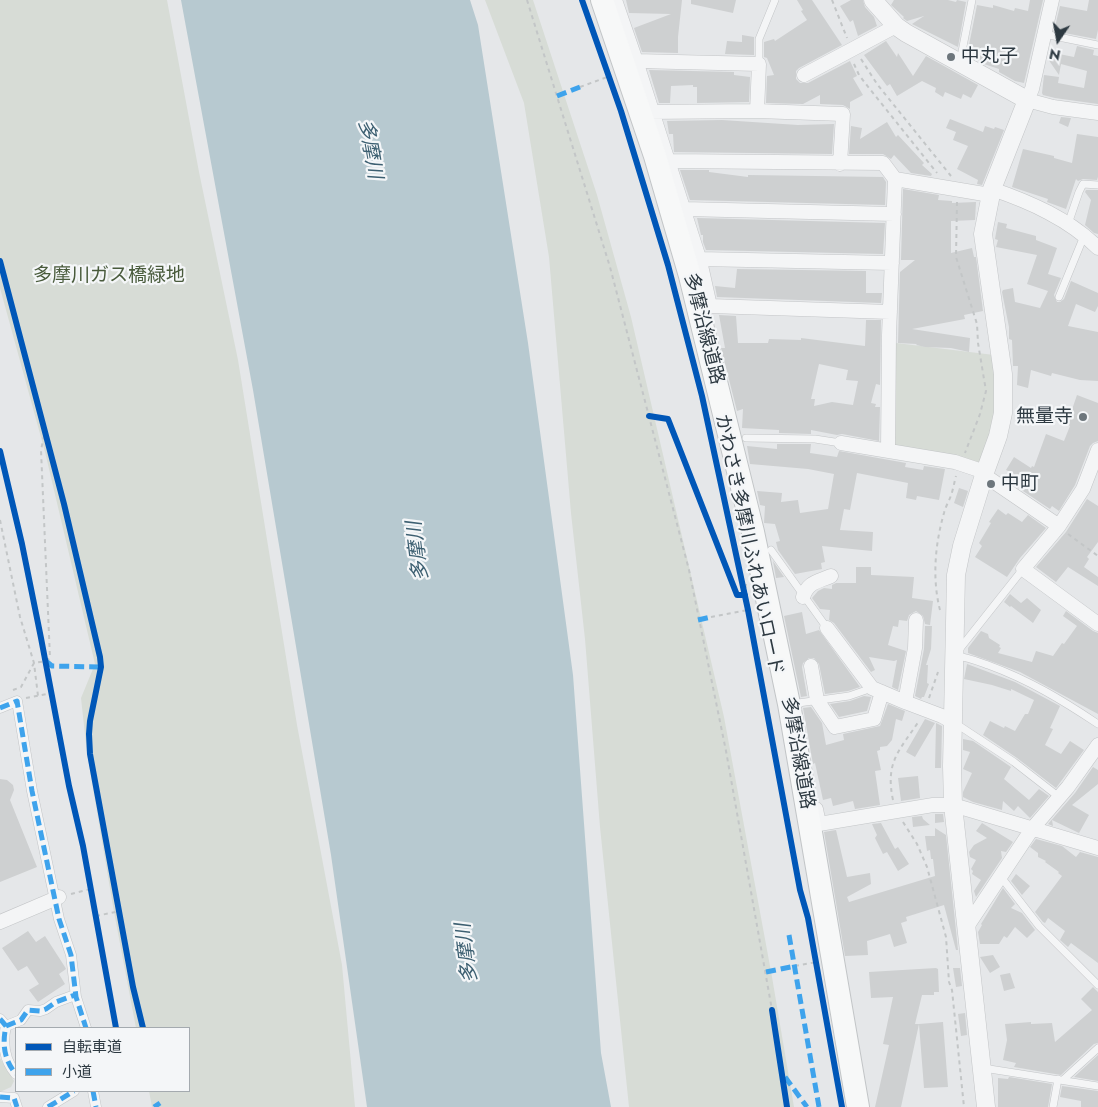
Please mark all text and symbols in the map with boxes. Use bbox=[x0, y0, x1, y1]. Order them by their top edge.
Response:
north arrow bbox=[1033, 15, 1083, 65]
text: N bbox=[1047, 44, 1062, 66]
place label: 中丸子 bbox=[961, 46, 1018, 68]
marker: 中丸子 bbox=[945, 51, 957, 63]
water label: 多摩川 bbox=[352, 117, 386, 181]
park label: 多摩川ガス橋緑地 bbox=[33, 265, 185, 287]
street label: 多摩沿線道路 bbox=[678, 271, 728, 387]
place label: 無量寺 bbox=[1016, 406, 1073, 428]
marker: 無量寺 bbox=[1077, 411, 1089, 423]
street label: かわさき多摩川ふれあいロード bbox=[709, 413, 787, 677]
place label: 中町 bbox=[1001, 473, 1039, 495]
marker: 中町 bbox=[985, 478, 997, 490]
water label: 多摩川 bbox=[403, 520, 435, 582]
street label: 多摩沿線道路 bbox=[776, 695, 818, 811]
water label: 多摩川 bbox=[452, 922, 484, 984]
legend bbox=[15, 1027, 190, 1092]
text: 自転車道 bbox=[62, 1036, 122, 1058]
text: 小道 bbox=[62, 1061, 92, 1083]

